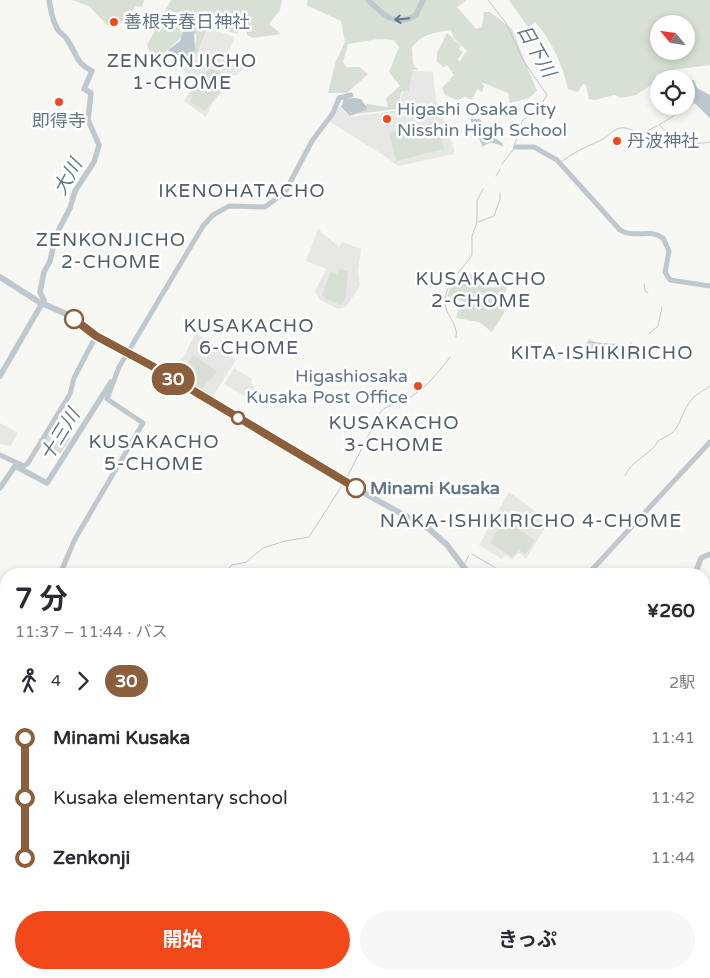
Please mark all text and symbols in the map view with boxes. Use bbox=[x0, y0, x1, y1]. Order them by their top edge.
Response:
place label: 善根寺春日神社 bbox=[124, 11, 250, 33]
one-way arrow bbox=[394, 14, 410, 24]
north arrow bbox=[650, 15, 695, 60]
map controls bbox=[650, 15, 695, 115]
marker: 善根寺春日神社 bbox=[108, 16, 120, 28]
water label: 日下川 bbox=[512, 21, 561, 83]
district label: ZENKONJICHO 1-CHOME bbox=[107, 50, 257, 94]
button: locate bbox=[650, 70, 695, 115]
marker: 即得寺 bbox=[53, 96, 65, 108]
place label: Higashi Osaka City Nisshin High School bbox=[397, 98, 567, 141]
place label: 即得寺 bbox=[32, 110, 86, 132]
marker: Higashi Osaka City Nisshin High School bbox=[381, 113, 393, 125]
place label: 丹波神社 bbox=[627, 130, 699, 152]
marker: 丹波神社 bbox=[611, 135, 623, 147]
water label: 大川 bbox=[49, 153, 88, 199]
district label: IKENOHATACHO bbox=[158, 180, 326, 202]
district label: ZENKONJICHO 2-CHOME bbox=[36, 229, 186, 273]
district label: KUSAKACHO 2-CHOME bbox=[415, 268, 547, 312]
unlabelled marker bbox=[64, 309, 84, 329]
district label: KUSAKACHO 6-CHOME bbox=[183, 315, 315, 359]
district label: KITA-ISHIKIRICHO bbox=[510, 342, 694, 364]
line badge: 30 bbox=[150, 363, 196, 395]
place label: Higashiosaka Kusaka Post Office bbox=[246, 365, 408, 408]
text: 30 bbox=[162, 368, 184, 390]
marker: Higashiosaka Kusaka Post Office bbox=[412, 380, 424, 392]
water label: 十三川 bbox=[36, 403, 85, 465]
unlabelled marker bbox=[231, 411, 245, 425]
district label: KUSAKACHO 3-CHOME bbox=[328, 412, 460, 456]
district label: KUSAKACHO 5-CHOME bbox=[88, 431, 220, 475]
place label: Minami Kusaka bbox=[370, 477, 500, 499]
marker: Minami Kusaka bbox=[346, 478, 366, 498]
district label: NAKA-ISHIKIRICHO 4-CHOME bbox=[380, 510, 682, 532]
text: 7 分 bbox=[15, 582, 68, 616]
text: ¥260 bbox=[647, 600, 695, 622]
text: 11:37 – 11:44 · バス bbox=[15, 622, 167, 642]
icon: walk bbox=[15, 667, 43, 695]
icon: forward bbox=[69, 667, 97, 695]
text: 30 bbox=[115, 670, 138, 692]
text: 4 bbox=[51, 671, 61, 691]
text: 2駅 bbox=[669, 673, 695, 693]
text: Minami Kusaka bbox=[53, 727, 190, 749]
text: 11:41 bbox=[651, 728, 695, 748]
text: Kusaka elementary school bbox=[53, 787, 288, 809]
text: 11:42 bbox=[651, 788, 695, 808]
text: Zenkonji bbox=[53, 847, 130, 869]
text: 11:44 bbox=[651, 848, 695, 868]
button: 開始 bbox=[15, 911, 350, 969]
button: きっぷ bbox=[360, 911, 695, 969]

